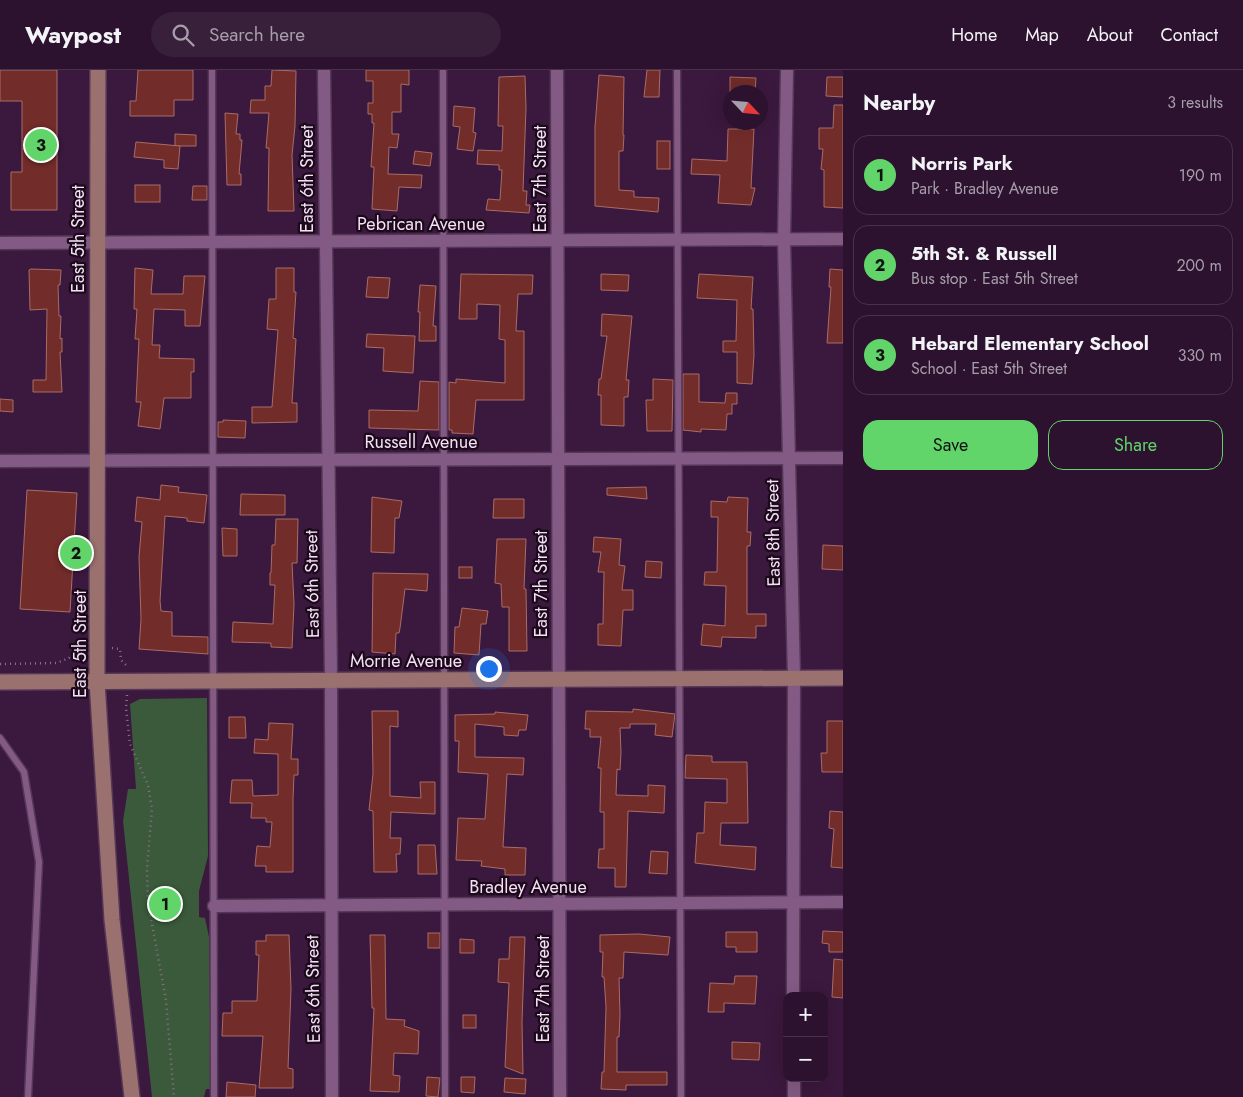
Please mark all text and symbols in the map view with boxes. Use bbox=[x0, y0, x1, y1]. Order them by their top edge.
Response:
search box bbox=[151, 12, 501, 57]
text: Waypost bbox=[25, 17, 121, 52]
icon: search bbox=[169, 21, 197, 49]
text: Search here bbox=[209, 21, 305, 48]
text: Home bbox=[951, 22, 997, 48]
text: Map bbox=[1025, 22, 1059, 48]
text: About bbox=[1087, 22, 1132, 48]
text: Contact bbox=[1160, 22, 1218, 48]
north arrow bbox=[723, 85, 768, 130]
text: Nearby bbox=[863, 88, 935, 118]
text: 3 results bbox=[1167, 91, 1223, 114]
street label: East 6th Street bbox=[294, 124, 320, 233]
street label: East 7th Street bbox=[527, 125, 553, 233]
pin: 3 bbox=[25, 126, 57, 164]
text: Norris Park bbox=[911, 150, 1013, 177]
text: 1 bbox=[876, 164, 884, 187]
text: 190 m bbox=[1179, 164, 1222, 187]
text: Park · Bradley Avenue bbox=[911, 177, 1059, 200]
street label: East 5th Street bbox=[65, 184, 91, 293]
street label: Pebrican Avenue bbox=[357, 211, 485, 237]
text: 5th St. & Russell bbox=[911, 240, 1057, 267]
text: 2 bbox=[875, 254, 885, 277]
text: 200 m bbox=[1176, 254, 1222, 277]
text: Bus stop · East 5th Street bbox=[911, 267, 1078, 290]
text: Hebard Elementary School bbox=[911, 330, 1149, 357]
text: 3 bbox=[875, 344, 885, 367]
text: 330 m bbox=[1178, 344, 1222, 367]
text: School · East 5th Street bbox=[911, 357, 1067, 380]
button: Save bbox=[863, 420, 1038, 470]
button: Share bbox=[1048, 420, 1223, 470]
street label: Russell Avenue bbox=[364, 429, 478, 455]
street label: East 8th Street bbox=[759, 478, 787, 587]
street label: East 6th Street bbox=[298, 529, 326, 638]
street label: East 7th Street bbox=[528, 530, 554, 638]
pin: 2 bbox=[60, 534, 92, 572]
street label: East 5th Street bbox=[67, 589, 93, 698]
street label: Morrie Avenue bbox=[350, 648, 462, 674]
your location bbox=[476, 656, 502, 682]
street label: Bradley Avenue bbox=[469, 874, 587, 900]
pin: 1 bbox=[149, 885, 181, 923]
street label: East 6th Street bbox=[299, 934, 327, 1043]
street label: East 7th Street bbox=[530, 935, 556, 1043]
map controls bbox=[783, 992, 828, 1082]
button: + bbox=[783, 992, 828, 1037]
button: − bbox=[783, 1037, 828, 1082]

